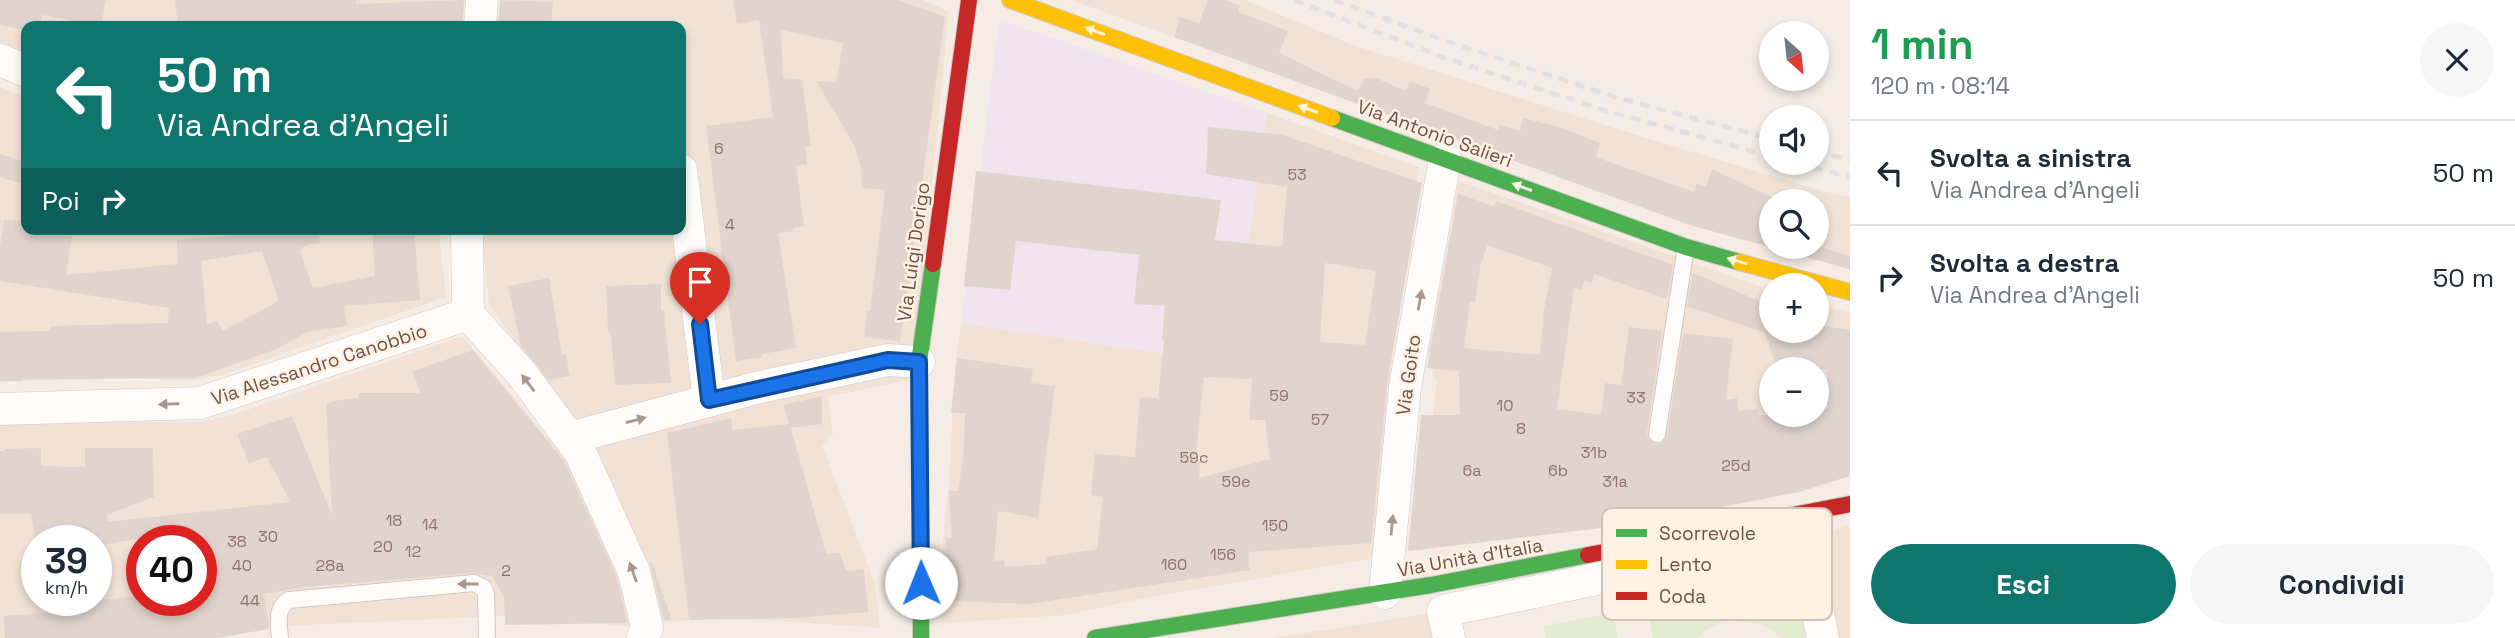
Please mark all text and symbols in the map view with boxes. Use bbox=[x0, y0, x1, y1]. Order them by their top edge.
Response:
text: 1 min bbox=[1871, 18, 1974, 71]
north arrow bbox=[1759, 21, 1829, 91]
map controls bbox=[1759, 21, 1829, 427]
button: close bbox=[2420, 23, 2494, 97]
one-way arrow bbox=[1084, 25, 1105, 36]
text: 50 m bbox=[157, 44, 272, 106]
icon: left bbox=[42, 49, 133, 140]
text: 120 m · 08:14 bbox=[1871, 71, 2010, 101]
street label: Via Antonio Salieri bbox=[1354, 94, 1516, 173]
one-way arrow bbox=[1298, 103, 1319, 114]
text: Via Andrea d'Angeli bbox=[157, 105, 449, 145]
button: sound bbox=[1759, 105, 1829, 175]
house number: 6 bbox=[714, 138, 724, 159]
text: Svolta a sinistra bbox=[1930, 141, 2131, 175]
icon: left bbox=[1871, 154, 1909, 192]
text: 50 m bbox=[2433, 156, 2494, 190]
house number: 53 bbox=[1287, 164, 1307, 185]
text: Via Andrea d'Angeli bbox=[1930, 175, 2140, 205]
street label: Via Luigi Dorigo bbox=[891, 181, 936, 323]
one-way arrow bbox=[1512, 181, 1533, 192]
icon: right bbox=[94, 182, 132, 220]
text: Poi bbox=[42, 184, 80, 218]
button: search bbox=[1759, 189, 1829, 259]
house number: 4 bbox=[725, 214, 735, 235]
text: Svolta a destra bbox=[1930, 246, 2119, 280]
pin bbox=[670, 252, 730, 324]
one-way arrow bbox=[1726, 255, 1747, 265]
icon: right bbox=[1871, 259, 1909, 297]
text: 50 m bbox=[2433, 261, 2494, 295]
icon: arrive bbox=[681, 263, 719, 301]
button: + bbox=[1759, 273, 1829, 343]
text: Via Andrea d'Angeli bbox=[1930, 280, 2140, 310]
one-way arrow bbox=[1415, 289, 1426, 311]
street label: Via Alessandro Canobbio bbox=[208, 318, 430, 411]
street label: Via Goito bbox=[1390, 333, 1427, 417]
button: − bbox=[1759, 357, 1829, 427]
one-way arrow bbox=[521, 375, 536, 393]
house number: 59 bbox=[1269, 385, 1289, 406]
house number: 33 bbox=[1626, 387, 1646, 408]
house number: 10 bbox=[1497, 395, 1513, 416]
one-way arrow bbox=[158, 398, 180, 409]
house number: 57 bbox=[1311, 409, 1329, 430]
one-way arrow bbox=[625, 414, 647, 425]
house number: 8 bbox=[1516, 418, 1526, 439]
house number: 31b bbox=[1581, 442, 1607, 463]
house number: 59c bbox=[1180, 447, 1208, 468]
house number: 25d bbox=[1721, 455, 1751, 476]
house number: 6a bbox=[1463, 460, 1482, 481]
house number: 6b bbox=[1548, 460, 1568, 481]
house number: 59e bbox=[1222, 471, 1250, 492]
house number: 31a bbox=[1602, 471, 1628, 492]
legend bbox=[1602, 508, 1832, 620]
house number: 18 bbox=[386, 510, 402, 531]
house number: 14 bbox=[422, 514, 438, 535]
one-way arrow bbox=[1387, 514, 1398, 536]
house number: 150 bbox=[1262, 515, 1288, 536]
text: Scorrevole bbox=[1659, 521, 1756, 546]
speed limit sign: 40 bbox=[126, 525, 217, 616]
house number: 30 bbox=[258, 526, 278, 547]
house number: 38 bbox=[227, 531, 247, 552]
street label: Via Unità d'Italia bbox=[1395, 532, 1545, 583]
house number: 20 bbox=[373, 536, 393, 557]
text: 39 bbox=[45, 539, 88, 583]
house number: 12 bbox=[405, 541, 421, 562]
house number: 156 bbox=[1210, 544, 1236, 565]
button: Esci bbox=[1871, 544, 2176, 624]
button: Condividi bbox=[2190, 544, 2494, 624]
position arrow bbox=[884, 546, 958, 620]
text: Lento bbox=[1659, 552, 1712, 577]
house number: 160 bbox=[1161, 554, 1187, 575]
house number: 40 bbox=[232, 555, 252, 576]
house number: 28a bbox=[316, 555, 344, 576]
house number: 2 bbox=[501, 560, 511, 581]
one-way arrow bbox=[627, 562, 637, 583]
text: km/h bbox=[45, 576, 88, 599]
one-way arrow bbox=[457, 578, 479, 590]
text: Coda bbox=[1659, 584, 1706, 609]
house number: 44 bbox=[240, 590, 260, 611]

